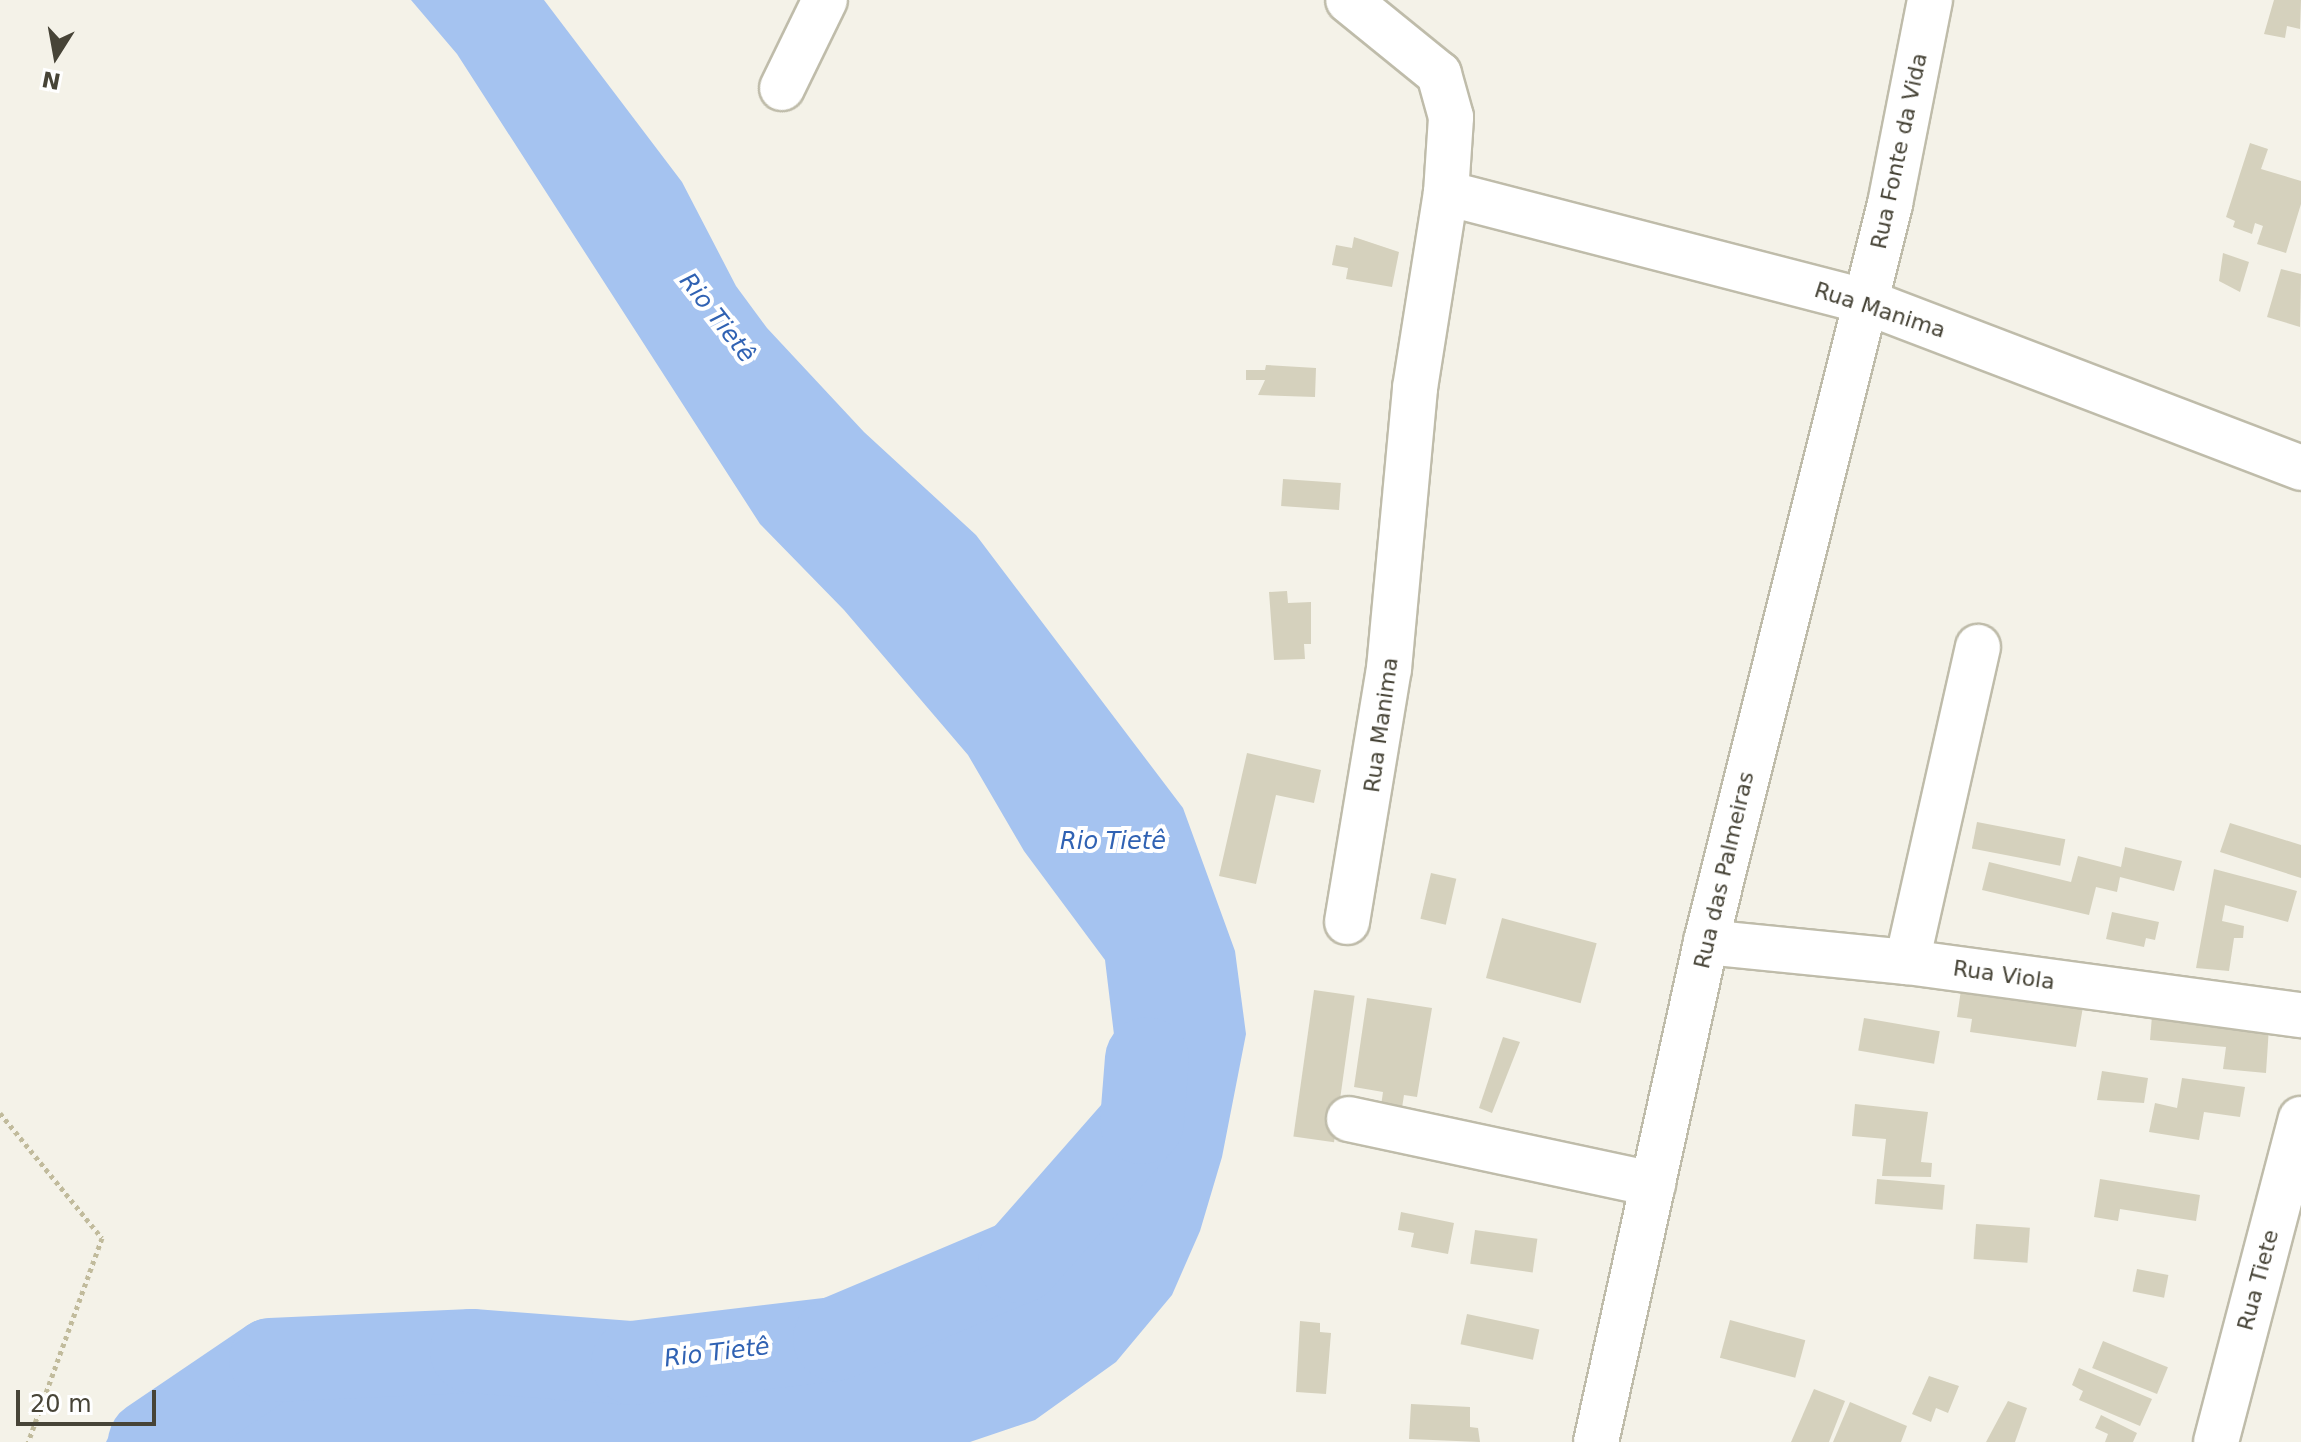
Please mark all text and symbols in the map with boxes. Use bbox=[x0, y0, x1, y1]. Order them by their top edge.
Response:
north arrow bbox=[16, 16, 96, 96]
street label: Rua Fonte da Vida bbox=[1865, 51, 1933, 251]
text: N bbox=[40, 66, 63, 94]
water label: Rio Tietê bbox=[673, 267, 761, 369]
street label: Rua Manima bbox=[1811, 276, 1949, 344]
street label: Rua Manima bbox=[1358, 656, 1404, 794]
street label: Rua das Palmeiras bbox=[1688, 769, 1760, 971]
water label: Rio Tietê bbox=[1060, 828, 1166, 856]
street label: Rua Viola bbox=[1951, 955, 2057, 995]
street label: Rua Tiete bbox=[2232, 1227, 2284, 1333]
water label: Rio Tietê bbox=[663, 1332, 771, 1374]
scale bar bbox=[20, 1374, 160, 1424]
text: 20 m bbox=[30, 1390, 92, 1418]

